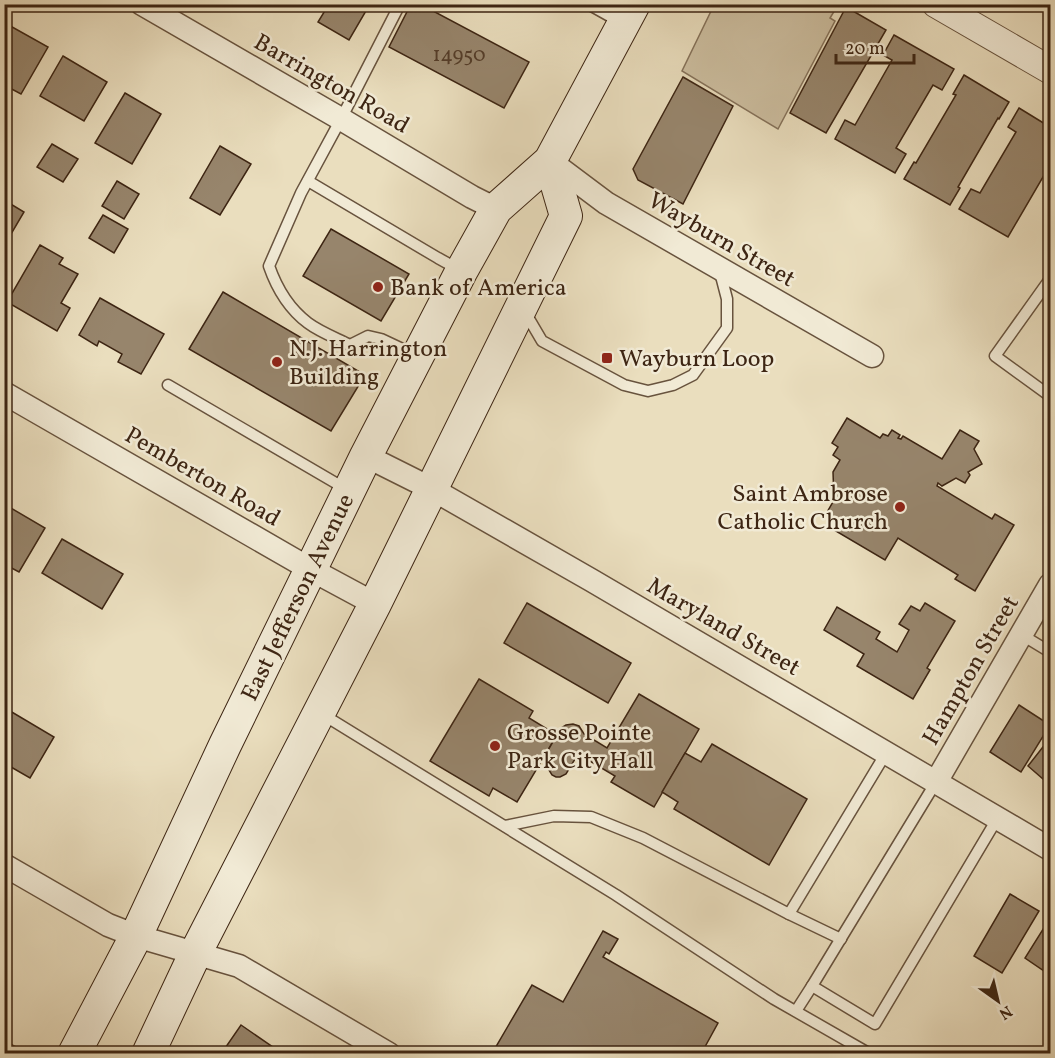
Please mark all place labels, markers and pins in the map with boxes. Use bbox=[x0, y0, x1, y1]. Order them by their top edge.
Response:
place label: Bank of America bbox=[390, 272, 567, 306]
marker: Bank of America bbox=[371, 280, 385, 294]
place label: N.J. Harrington Building bbox=[289, 333, 447, 395]
place label: Wayburn Loop bbox=[619, 343, 774, 377]
marker: Wayburn Loop bbox=[600, 351, 614, 365]
marker: N.J. Harrington Building bbox=[270, 355, 284, 369]
place label: Saint Ambrose Catholic Church bbox=[718, 478, 888, 540]
marker: Saint Ambrose Catholic Church bbox=[893, 500, 907, 514]
place label: Grosse Pointe Park City Hall bbox=[507, 717, 654, 779]
marker: Grosse Pointe Park City Hall bbox=[488, 739, 502, 753]

